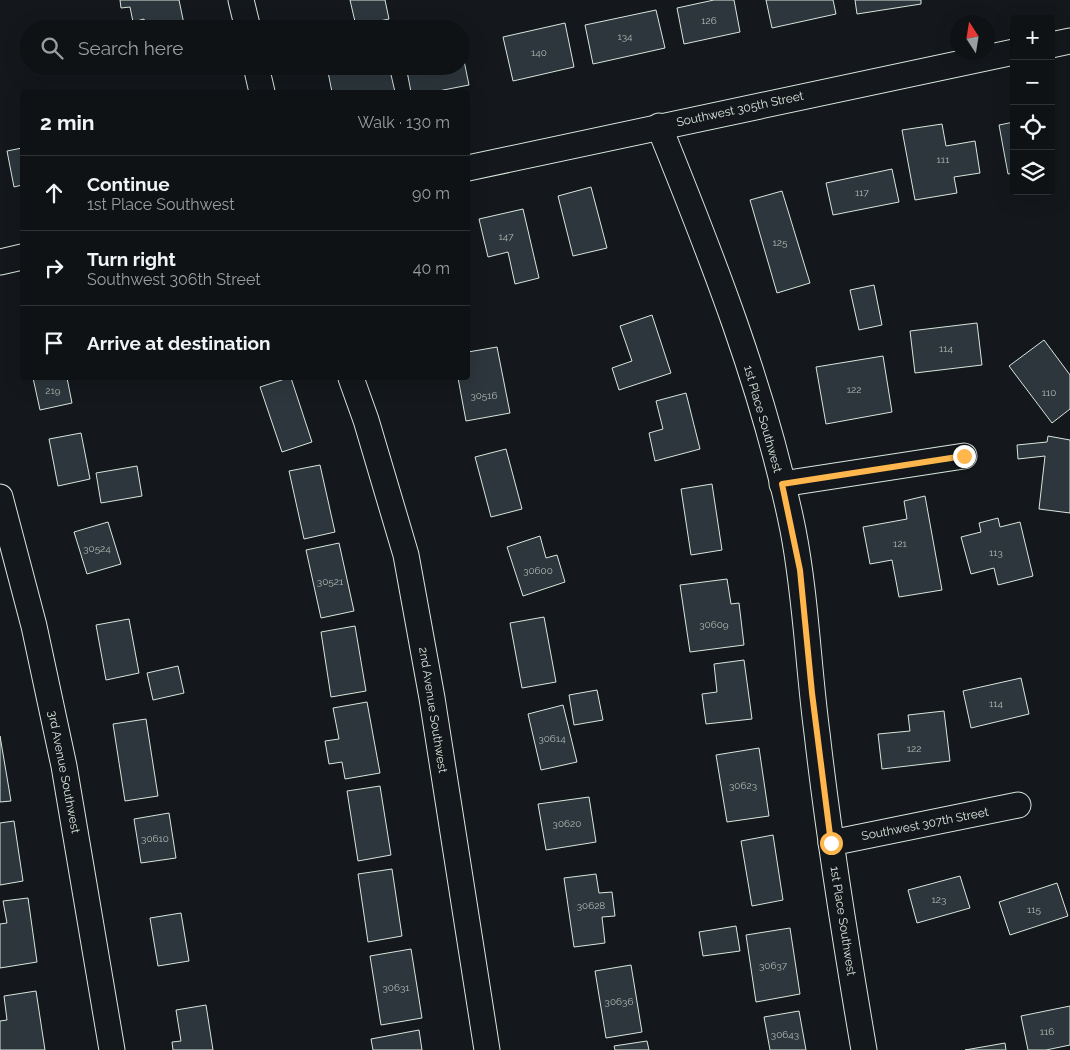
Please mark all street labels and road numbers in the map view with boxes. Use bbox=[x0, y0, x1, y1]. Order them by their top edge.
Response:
street label: Southwest 305th Street bbox=[675, 89, 805, 129]
street label: 1st Place Southwest bbox=[741, 364, 785, 474]
street label: 2nd Avenue Southwest bbox=[416, 646, 450, 774]
street label: 3rd Avenue Southwest bbox=[45, 710, 83, 834]
street label: Southwest 307th Street bbox=[860, 805, 990, 843]
street label: 1st Place Southwest bbox=[827, 865, 859, 977]

